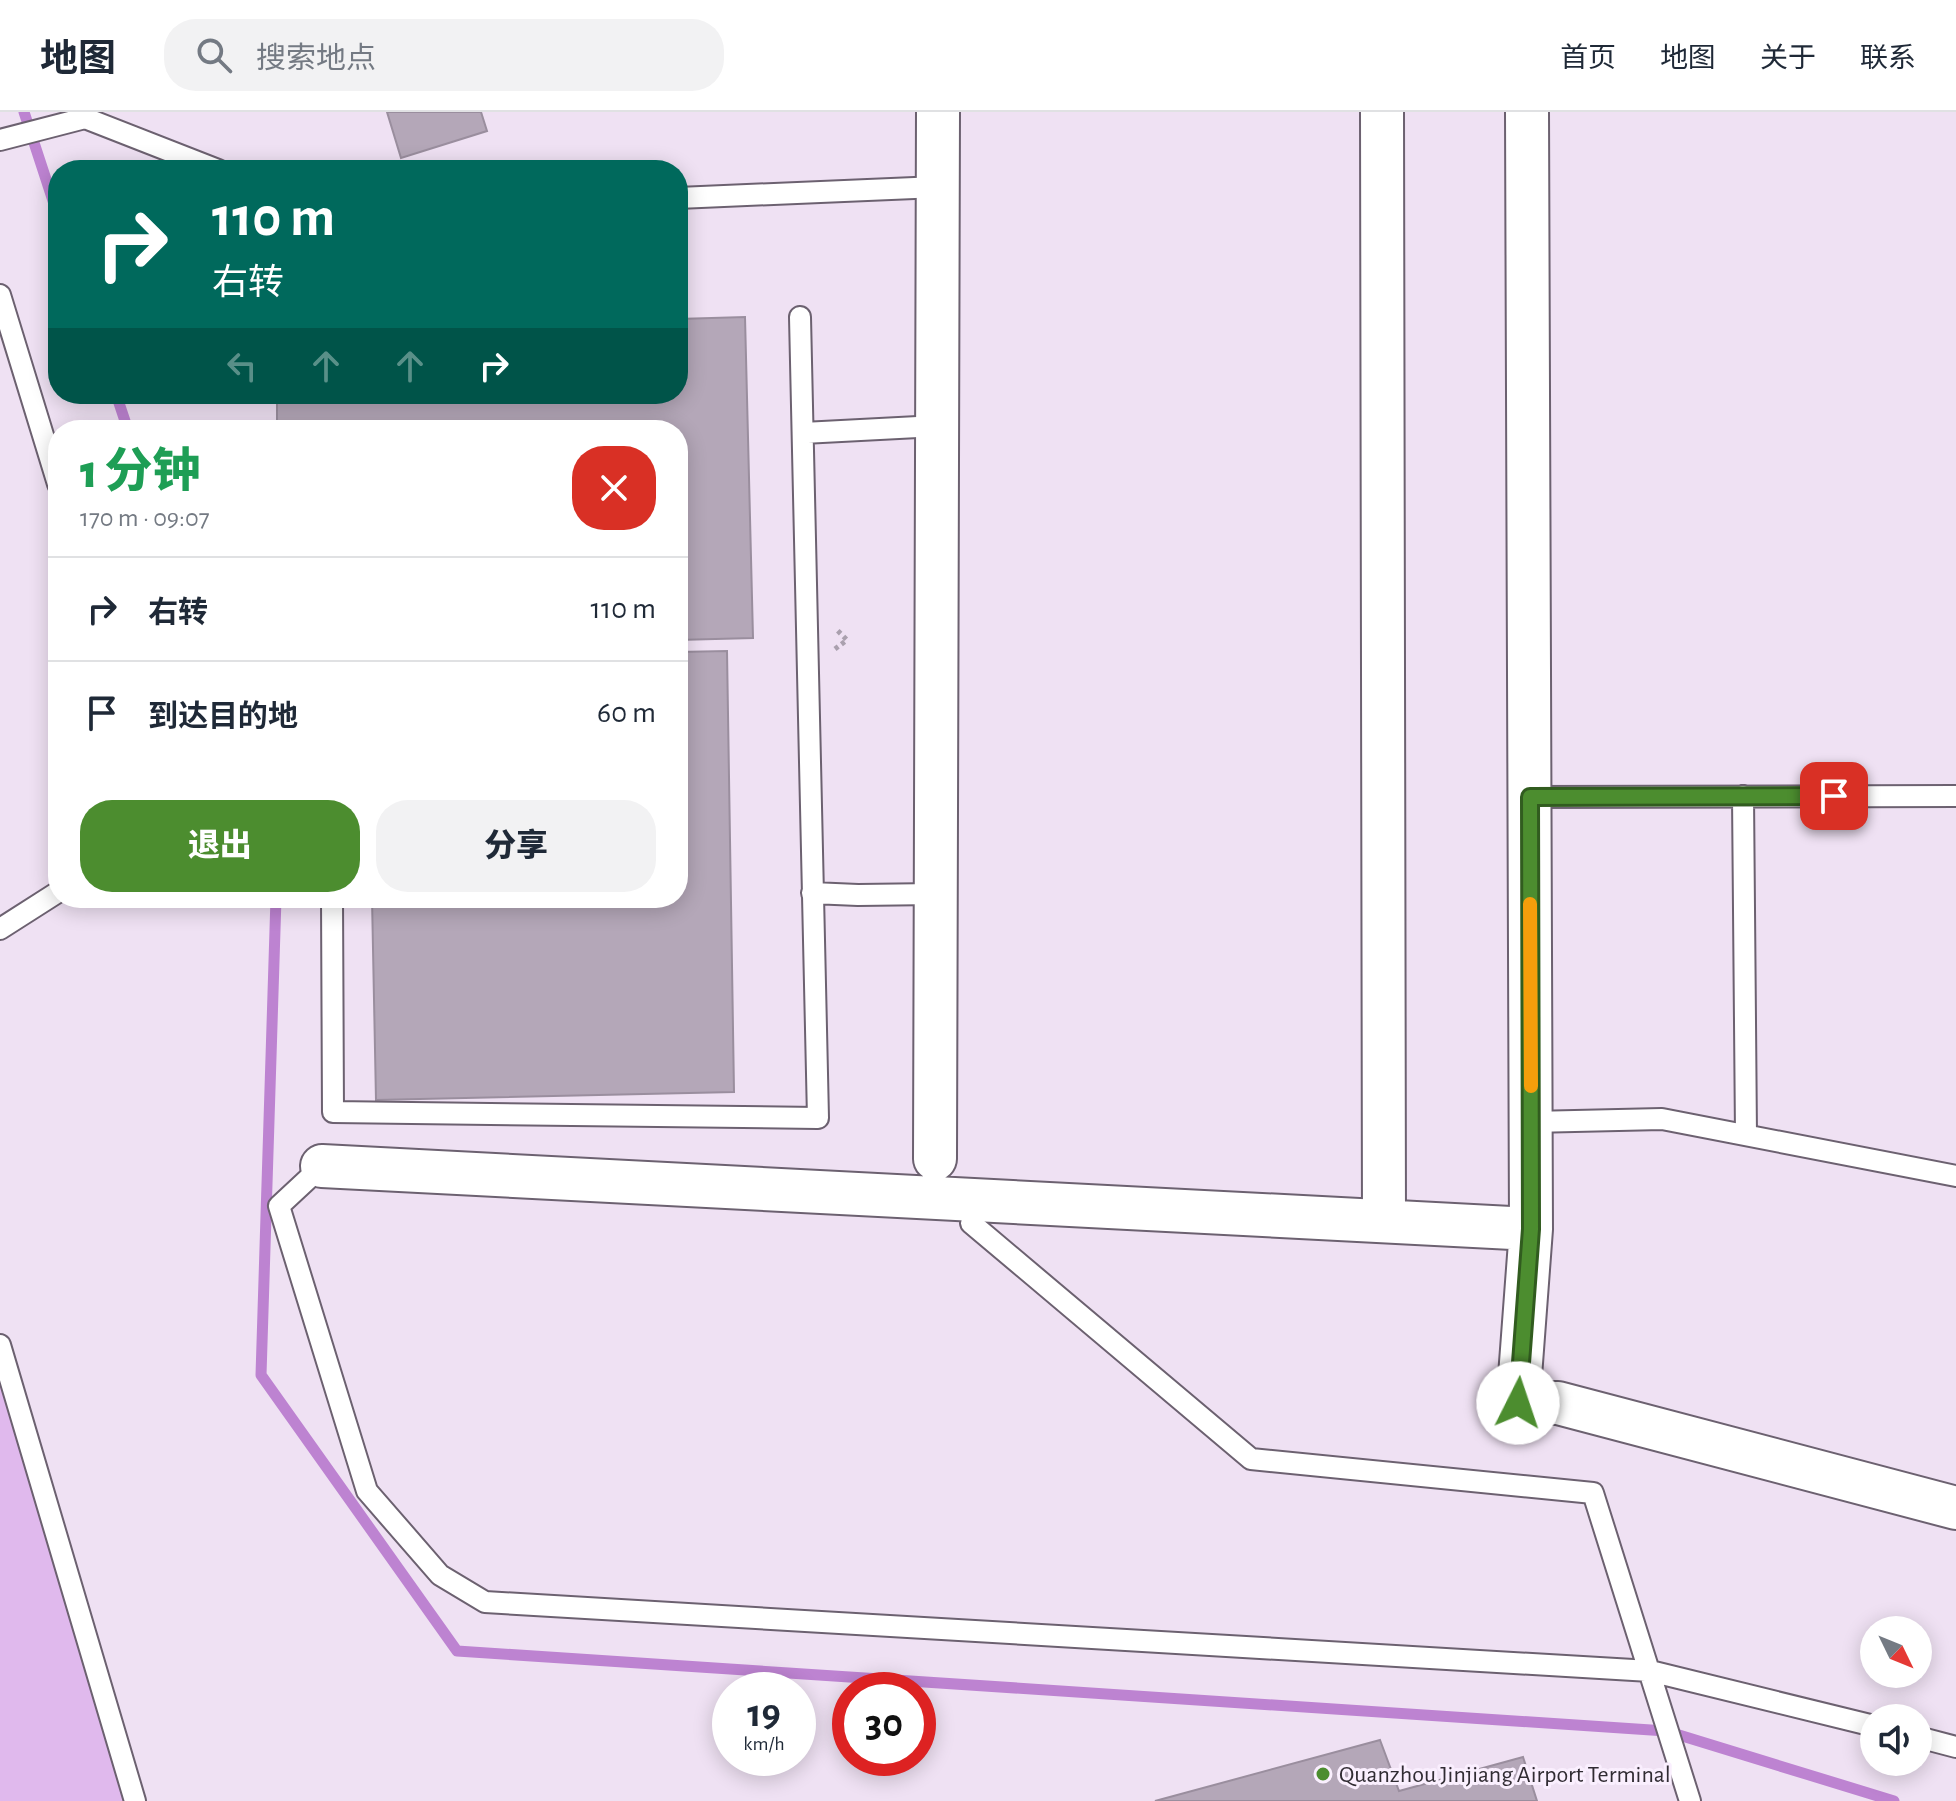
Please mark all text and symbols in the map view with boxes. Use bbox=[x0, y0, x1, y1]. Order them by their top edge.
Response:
search box bbox=[164, 19, 724, 91]
icon: search bbox=[192, 33, 236, 77]
text: 地图 bbox=[40, 41, 116, 79]
text: 搜索地点 bbox=[256, 44, 376, 74]
text: 首页 bbox=[1560, 45, 1616, 73]
text: 地图 bbox=[1660, 45, 1716, 73]
text: 关于 bbox=[1760, 45, 1816, 73]
text: 联系 bbox=[1860, 45, 1916, 73]
text: 110 m bbox=[212, 190, 335, 246]
icon: right bbox=[80, 192, 184, 296]
text: 右转 bbox=[212, 265, 284, 301]
icon: left bbox=[220, 344, 264, 388]
icon: ahead bbox=[304, 344, 348, 388]
icon: ahead bbox=[388, 344, 432, 388]
icon: right bbox=[472, 344, 516, 388]
button: close bbox=[572, 446, 656, 530]
text: 1 分钟 bbox=[80, 449, 201, 497]
text: 170 m · 09:07 bbox=[80, 505, 210, 531]
icon: right bbox=[80, 587, 124, 631]
text: 110 m bbox=[591, 594, 656, 624]
text: 右转 bbox=[148, 598, 208, 628]
icon: arrive bbox=[80, 691, 124, 735]
text: 60 m bbox=[597, 698, 656, 728]
text: 到达目的地 bbox=[148, 702, 298, 732]
pin bbox=[1800, 762, 1868, 830]
icon: arrive bbox=[1812, 774, 1856, 818]
button: 退出 bbox=[80, 800, 360, 892]
button: 分享 bbox=[376, 800, 656, 892]
position arrow bbox=[1476, 1361, 1560, 1445]
north arrow bbox=[1860, 1616, 1932, 1688]
map controls bbox=[1860, 1616, 1932, 1776]
speed limit sign: 30 bbox=[832, 1672, 936, 1776]
text: 19 bbox=[747, 1694, 781, 1734]
button: sound bbox=[1860, 1704, 1932, 1776]
text: km/h bbox=[743, 1734, 785, 1754]
place label: Quanzhou Jinjiang Airport Terminal bbox=[1339, 1763, 1671, 1787]
marker: Quanzhou Jinjiang Airport Terminal bbox=[1314, 1765, 1332, 1783]

